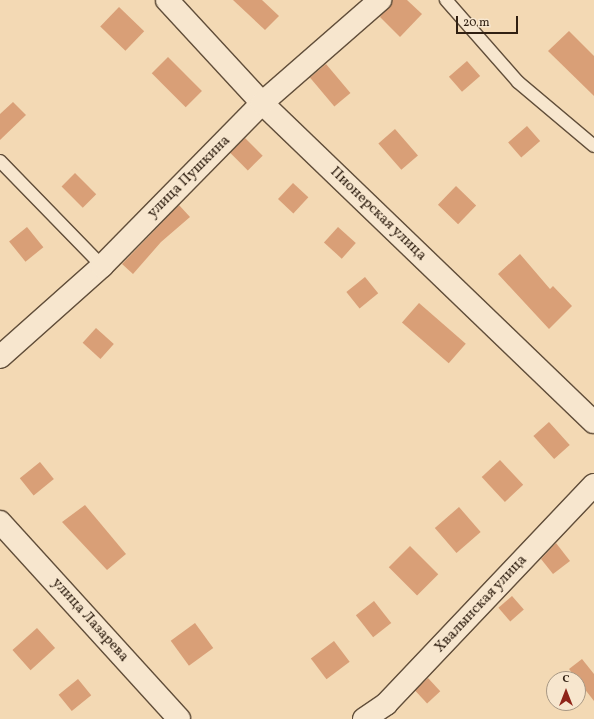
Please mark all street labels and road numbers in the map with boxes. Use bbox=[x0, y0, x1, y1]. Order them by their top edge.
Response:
street label: улица Пушкина bbox=[144, 132, 234, 222]
street label: Пионерская улица bbox=[326, 163, 430, 265]
street label: Хвалынская улица bbox=[431, 551, 531, 657]
street label: улица Лазарева bbox=[48, 574, 132, 666]

